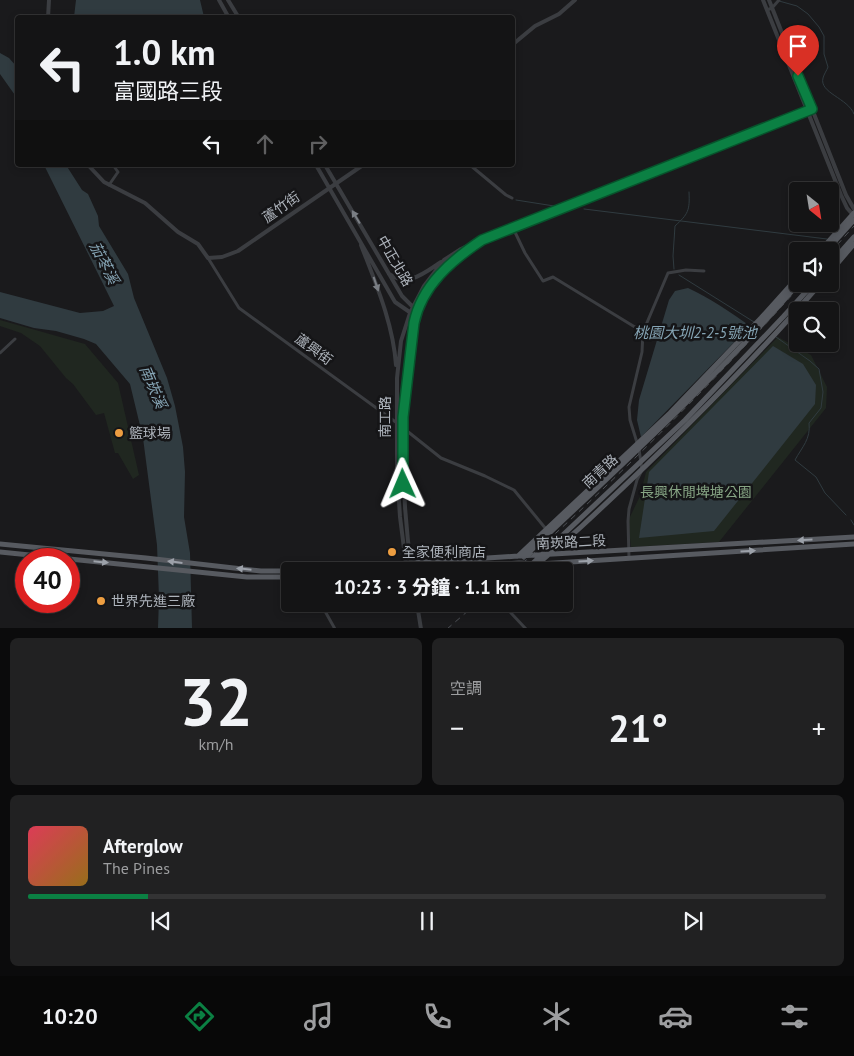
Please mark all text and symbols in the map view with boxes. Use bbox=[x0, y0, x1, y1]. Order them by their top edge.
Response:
pin bbox=[777, 25, 819, 76]
text: 1.0 km bbox=[113, 29, 216, 75]
icon: arrive bbox=[784, 32, 812, 60]
icon: left bbox=[30, 35, 95, 100]
text: 富國路三段 bbox=[113, 77, 223, 105]
icon: left bbox=[198, 130, 226, 158]
icon: ahead bbox=[251, 130, 279, 158]
icon: right bbox=[304, 130, 332, 158]
north arrow bbox=[789, 182, 839, 232]
map controls bbox=[789, 182, 839, 352]
street label: 蘆竹街 bbox=[259, 188, 303, 226]
one-way arrow bbox=[351, 210, 360, 223]
street label: 中正北路 bbox=[373, 232, 417, 290]
water label: 茄苳溪 bbox=[86, 238, 124, 289]
button: sound bbox=[789, 242, 839, 292]
one-way arrow bbox=[372, 277, 380, 292]
button: search bbox=[789, 302, 839, 352]
water label: 桃園大圳2-2-5號池 bbox=[633, 323, 759, 342]
street label: 蘆興街 bbox=[292, 329, 336, 369]
water label: 南崁溪 bbox=[136, 362, 172, 413]
street label: 南工路 bbox=[376, 396, 394, 438]
place label: 籃球場 bbox=[129, 424, 171, 442]
marker: 籃球場 bbox=[113, 427, 125, 439]
street label: 南青路 bbox=[579, 450, 621, 492]
position arrow bbox=[376, 457, 428, 509]
park label: 長興休閒埤塘公園 bbox=[640, 483, 752, 501]
street label: 南崁路二段 bbox=[536, 531, 606, 553]
one-way arrow bbox=[797, 536, 813, 544]
place label: 全家便利商店 bbox=[402, 543, 486, 561]
marker: 全家便利商店 bbox=[386, 546, 398, 558]
one-way arrow bbox=[741, 546, 757, 554]
speed limit sign: 40 bbox=[15, 548, 80, 613]
one-way arrow bbox=[578, 556, 594, 564]
one-way arrow bbox=[93, 558, 109, 566]
one-way arrow bbox=[167, 558, 183, 566]
one-way arrow bbox=[236, 565, 252, 573]
text: 10:23 · 3 分鐘 · 1.1 km bbox=[334, 575, 520, 599]
place label: 世界先進三廠 bbox=[111, 592, 195, 610]
marker: 世界先進三廠 bbox=[95, 595, 107, 607]
text: 32 bbox=[179, 659, 253, 743]
text: 空調 bbox=[450, 678, 482, 698]
text: 21° bbox=[608, 703, 668, 752]
text: − bbox=[450, 709, 464, 746]
text: + bbox=[812, 709, 826, 746]
text: km/h bbox=[198, 734, 234, 754]
text: Afterglow bbox=[103, 834, 183, 858]
text: The Pines bbox=[103, 858, 170, 878]
icon: previous bbox=[147, 907, 175, 935]
icon: pause bbox=[413, 907, 441, 935]
icon: next bbox=[679, 907, 707, 935]
icon: directions bbox=[182, 999, 217, 1034]
icon: music bbox=[301, 999, 336, 1034]
icon: phone bbox=[420, 999, 455, 1034]
icon: climate bbox=[539, 999, 574, 1034]
icon: car bbox=[658, 999, 693, 1034]
icon: filters bbox=[777, 999, 812, 1034]
text: 10:20 bbox=[42, 1002, 98, 1030]

